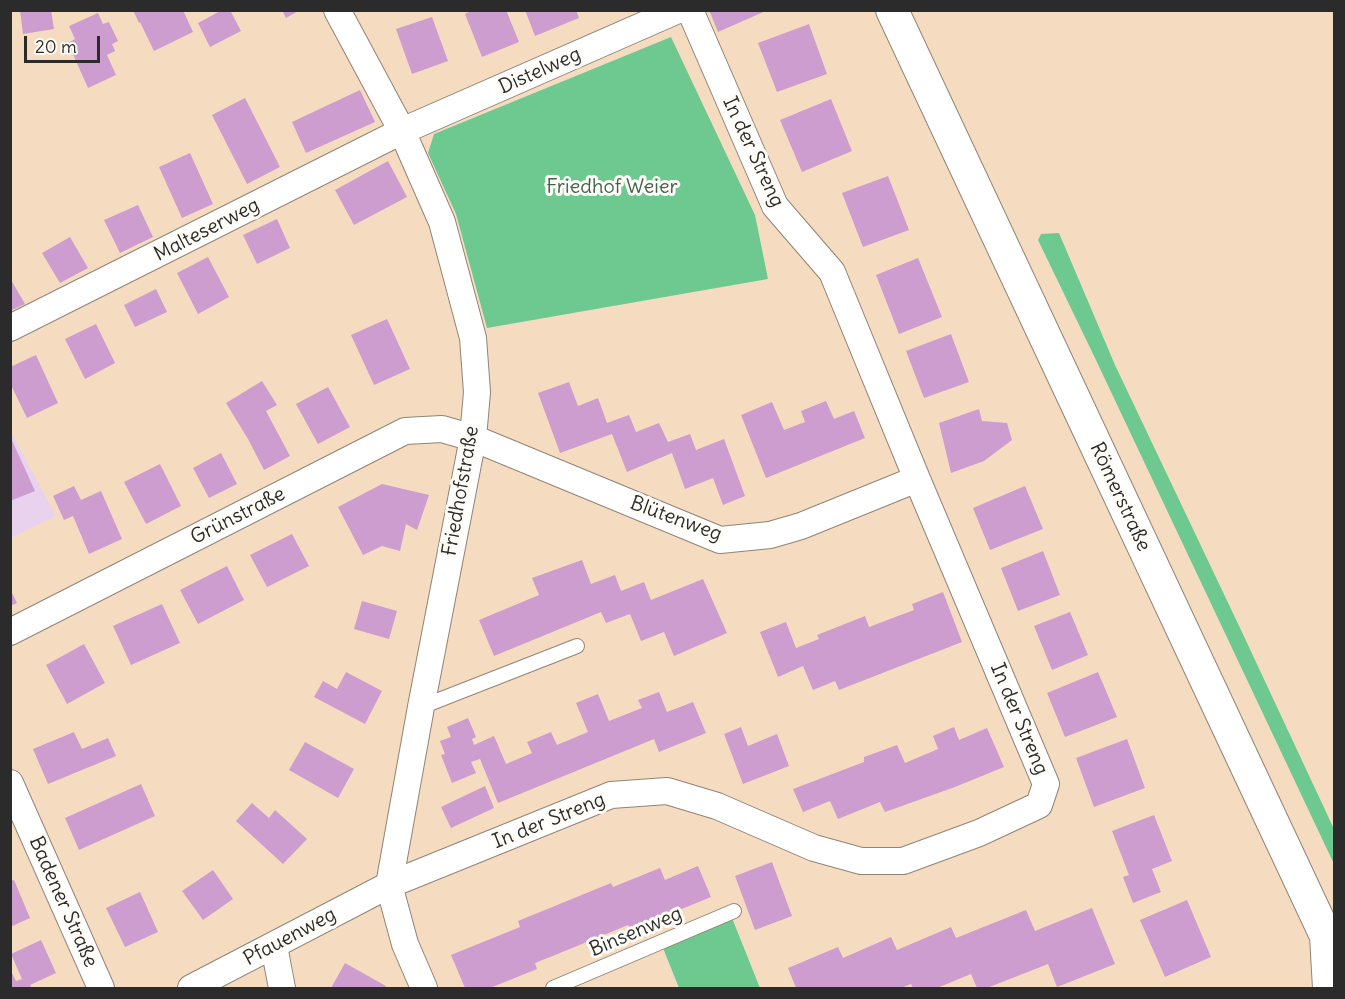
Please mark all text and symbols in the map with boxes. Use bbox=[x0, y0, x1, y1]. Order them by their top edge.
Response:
scale bar bbox=[27, 24, 104, 62]
text: 20 m bbox=[35, 35, 77, 58]
street label: Distelweg bbox=[495, 42, 585, 100]
street label: In der Streng bbox=[717, 93, 789, 211]
park label: Friedhof Weier bbox=[546, 175, 678, 199]
street label: Malteserweg bbox=[150, 193, 264, 267]
street label: Friedhofstraße bbox=[438, 424, 484, 558]
street label: Römerstraße bbox=[1084, 439, 1156, 555]
street label: Grünstraße bbox=[187, 482, 289, 550]
street label: Blütenweg bbox=[627, 491, 725, 547]
street label: In der Streng bbox=[985, 660, 1053, 778]
street label: In der Streng bbox=[489, 788, 609, 854]
street label: Badener Straße bbox=[23, 833, 103, 971]
street label: Binsenweg bbox=[586, 902, 686, 962]
street label: Pfauenweg bbox=[240, 903, 340, 971]

